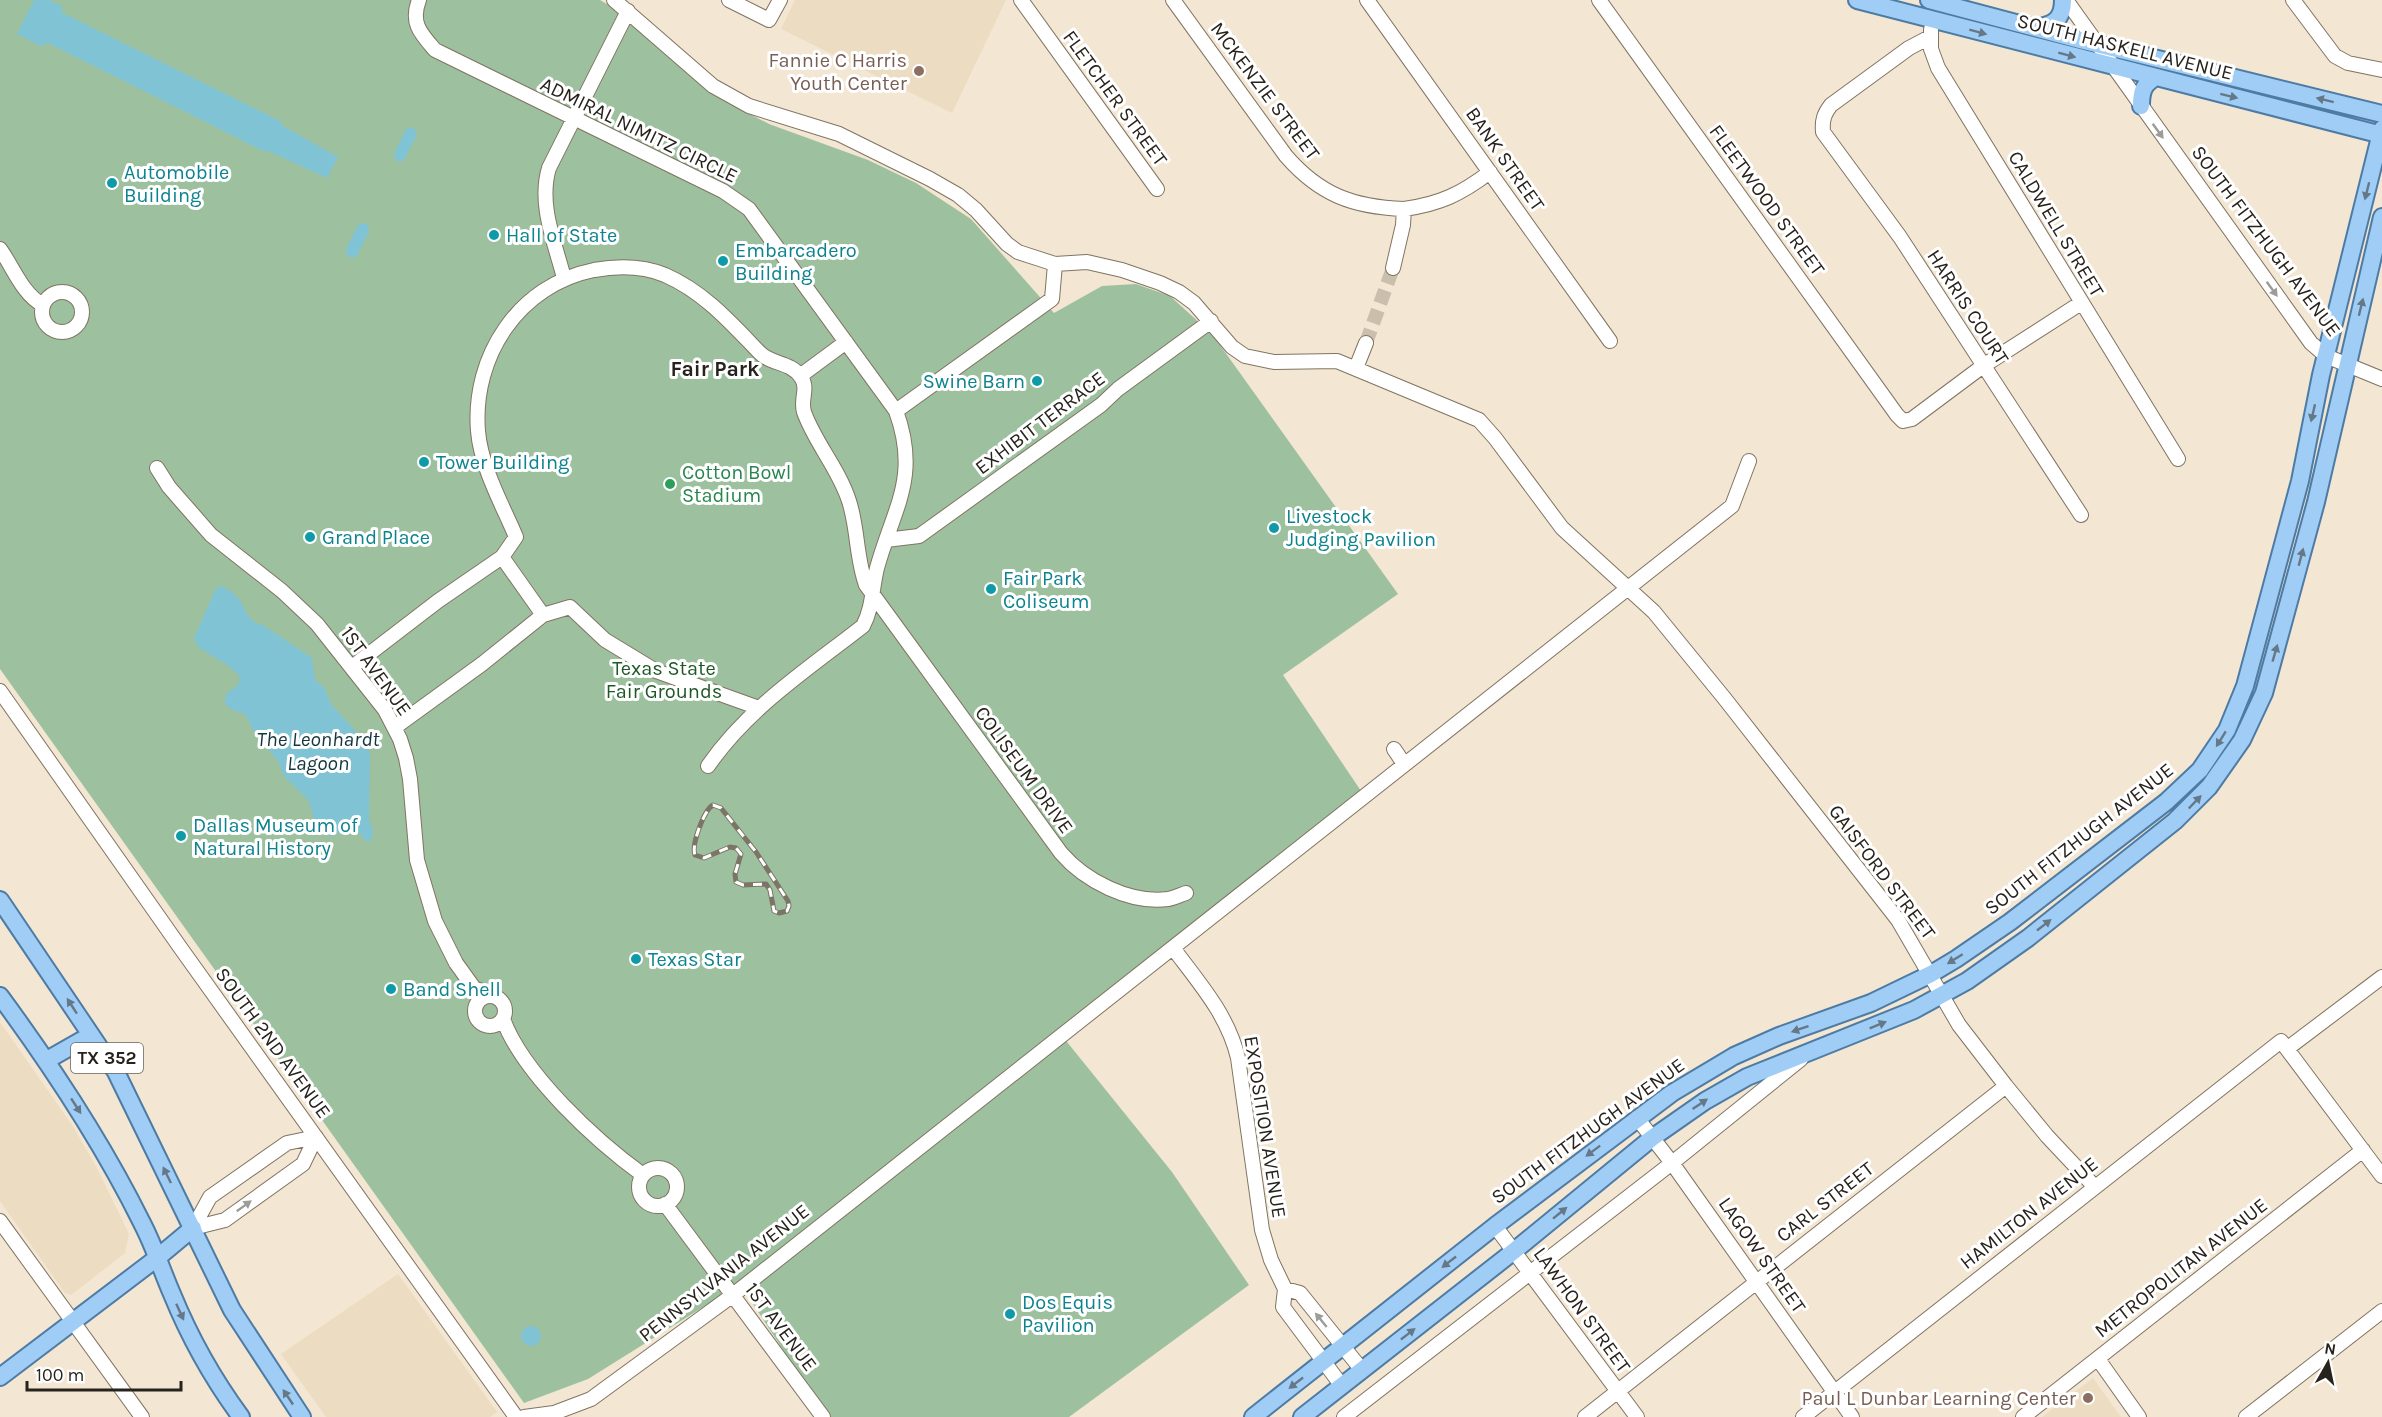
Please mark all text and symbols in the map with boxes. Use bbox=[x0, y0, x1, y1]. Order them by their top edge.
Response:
street label: SOUTH HASKELL AVENUE bbox=[2015, 9, 2235, 85]
street label: MCKENZIE STREET bbox=[1206, 18, 1324, 164]
street label: FLETCHER STREET bbox=[1058, 26, 1172, 170]
one-way arrow bbox=[1969, 27, 1987, 37]
place label: Fannie C Harris Youth Center bbox=[769, 49, 908, 95]
one-way arrow bbox=[2059, 51, 2077, 60]
marker: Fannie C Harris Youth Center bbox=[912, 64, 926, 78]
street label: ADMIRAL NIMITZ CIRCLE bbox=[537, 72, 741, 188]
one-way arrow bbox=[2220, 91, 2239, 101]
one-way arrow bbox=[2316, 94, 2335, 104]
street label: BANK STREET bbox=[1461, 103, 1549, 215]
street label: FLEETWOOD STREET bbox=[1705, 120, 1829, 280]
one-way arrow bbox=[2152, 122, 2164, 138]
street label: SOUTH FITZHUGH AVENUE bbox=[2187, 141, 2345, 341]
street label: CALDWELL STREET bbox=[2003, 147, 2109, 301]
place label: Automobile Building bbox=[124, 161, 229, 207]
marker: Automobile Building bbox=[105, 176, 119, 190]
one-way arrow bbox=[2362, 182, 2372, 201]
place label: Hall of State bbox=[506, 224, 617, 247]
marker: Hall of State bbox=[487, 228, 501, 242]
place label: Embarcadero Building bbox=[735, 239, 857, 285]
street label: HARRIS COURT bbox=[1922, 245, 2014, 369]
marker: Embarcadero Building bbox=[716, 254, 730, 268]
one-way arrow bbox=[2266, 281, 2278, 297]
one-way arrow bbox=[2356, 297, 2366, 316]
district label: Fair Park bbox=[671, 357, 760, 381]
street label: EXHIBIT TERRACE bbox=[971, 367, 1109, 479]
place label: Swine Barn bbox=[923, 370, 1025, 393]
marker: Swine Barn bbox=[1030, 374, 1044, 388]
one-way arrow bbox=[2307, 404, 2317, 422]
place label: Tower Building bbox=[436, 451, 569, 474]
marker: Tower Building bbox=[417, 455, 431, 469]
place label: Cotton Bowl Stadium bbox=[682, 461, 791, 507]
marker: Cotton Bowl Stadium bbox=[663, 477, 677, 491]
place label: Livestock Judging Pavilion bbox=[1286, 505, 1436, 551]
marker: Livestock Judging Pavilion bbox=[1267, 521, 1281, 535]
place label: Grand Place bbox=[322, 526, 430, 549]
marker: Grand Place bbox=[303, 530, 317, 544]
one-way arrow bbox=[2297, 548, 2307, 566]
place label: Fair Park Coliseum bbox=[1003, 567, 1089, 613]
marker: Fair Park Coliseum bbox=[984, 582, 998, 596]
street label: 1ST AVENUE bbox=[336, 622, 416, 720]
one-way arrow bbox=[2271, 644, 2280, 662]
park label: Texas State Fair Grounds bbox=[606, 657, 722, 703]
street label: COLISEUM DRIVE bbox=[970, 702, 1078, 838]
water label: The Leonhardt Lagoon bbox=[257, 727, 380, 775]
one-way arrow bbox=[2216, 731, 2227, 747]
street label: SOUTH FITZHUGH AVENUE bbox=[1980, 758, 2178, 920]
one-way arrow bbox=[2188, 795, 2202, 809]
street label: GAISFORD STREET bbox=[1824, 800, 1940, 944]
place label: Dallas Museum of Natural History bbox=[193, 814, 358, 860]
marker: Dallas Museum of Natural History bbox=[174, 829, 188, 843]
one-way arrow bbox=[2036, 919, 2051, 932]
place label: Texas Star bbox=[648, 948, 742, 971]
marker: Texas Star bbox=[629, 952, 643, 966]
one-way arrow bbox=[1947, 954, 1963, 965]
street label: SOUTH 2ND AVENUE bbox=[211, 963, 335, 1123]
place label: Band Shell bbox=[403, 978, 501, 1001]
marker: Band Shell bbox=[384, 982, 398, 996]
one-way arrow bbox=[66, 998, 78, 1014]
one-way arrow bbox=[1869, 1020, 1887, 1029]
one-way arrow bbox=[1791, 1025, 1809, 1034]
street label: EXPOSITION AVENUE bbox=[1239, 1034, 1291, 1220]
road number: TX 352 bbox=[71, 1043, 143, 1073]
street label: SOUTH FITZHUGH AVENUE bbox=[1487, 1053, 1689, 1209]
one-way arrow bbox=[70, 1098, 81, 1114]
one-way arrow bbox=[1692, 1098, 1708, 1110]
one-way arrow bbox=[1585, 1145, 1601, 1158]
street label: HAMILTON AVENUE bbox=[1956, 1152, 2102, 1274]
street label: CARL STREET bbox=[1772, 1157, 1878, 1247]
one-way arrow bbox=[163, 1167, 172, 1184]
street label: LAGOW STREET bbox=[1714, 1193, 1810, 1317]
street label: METROPOLITAN AVENUE bbox=[2090, 1193, 2272, 1343]
street label: PENNSYLVANIA AVENUE bbox=[634, 1199, 814, 1347]
one-way arrow bbox=[235, 1200, 251, 1212]
one-way arrow bbox=[1552, 1206, 1568, 1219]
street label: LAWHON STREET bbox=[1529, 1243, 1635, 1377]
one-way arrow bbox=[1442, 1256, 1457, 1268]
street label: 1ST AVENUE bbox=[740, 1278, 822, 1376]
place label: Dos Equis Pavilion bbox=[1022, 1291, 1113, 1337]
one-way arrow bbox=[175, 1303, 184, 1320]
marker: Dos Equis Pavilion bbox=[1003, 1307, 1017, 1321]
one-way arrow bbox=[1315, 1312, 1328, 1328]
one-way arrow bbox=[1400, 1329, 1415, 1341]
north arrow bbox=[2298, 1333, 2358, 1393]
text: N bbox=[2323, 1338, 2337, 1359]
scale bar bbox=[27, 1354, 182, 1392]
text: 100 m bbox=[36, 1364, 84, 1386]
one-way arrow bbox=[1289, 1376, 1304, 1388]
place label: Paul L Dunbar Learning Center bbox=[1802, 1387, 2077, 1410]
one-way arrow bbox=[283, 1389, 294, 1406]
marker: Paul L Dunbar Learning Center bbox=[2081, 1391, 2095, 1405]

